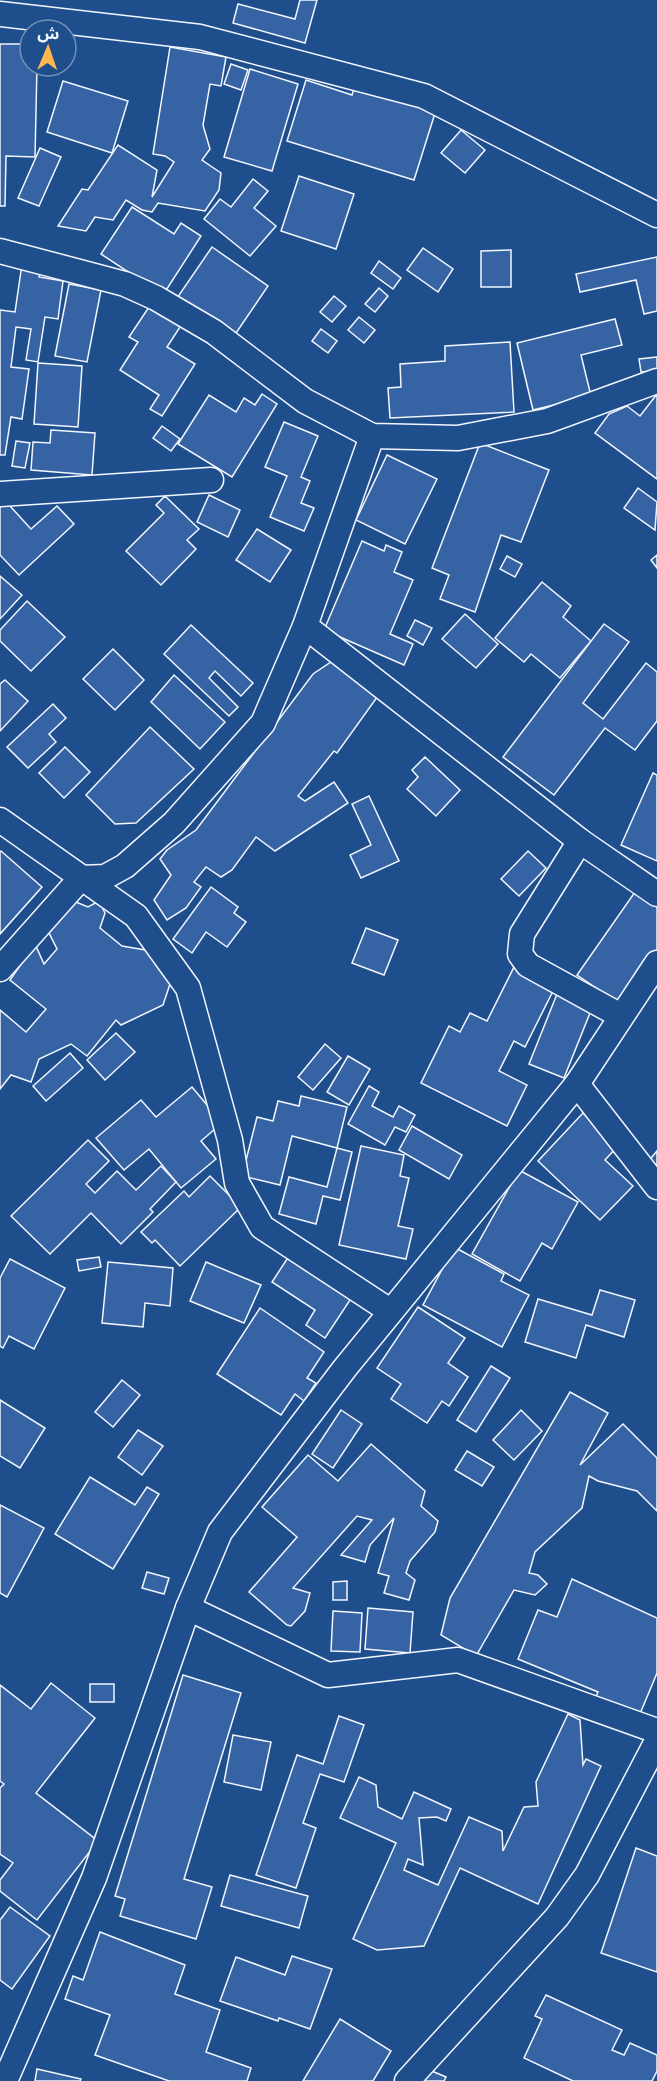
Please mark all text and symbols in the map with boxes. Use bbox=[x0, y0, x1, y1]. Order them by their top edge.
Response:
north arrow bbox=[18, 18, 78, 78]
text: ش bbox=[37, 24, 60, 43]

